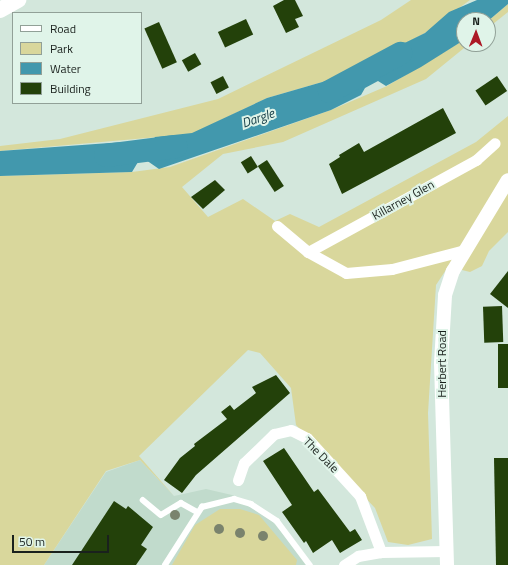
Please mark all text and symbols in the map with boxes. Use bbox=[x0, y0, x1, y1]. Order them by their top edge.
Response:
legend bbox=[12, 12, 142, 104]
north arrow bbox=[456, 12, 496, 52]
text: N bbox=[472, 13, 480, 29]
text: Road bbox=[50, 19, 76, 38]
text: Park bbox=[50, 39, 73, 58]
text: Water bbox=[50, 59, 81, 78]
text: Building bbox=[50, 79, 91, 98]
water label: Dargle bbox=[240, 105, 276, 131]
street label: Killarney Glen bbox=[369, 177, 437, 223]
street label: Herbert Road bbox=[435, 330, 449, 398]
street label: The Dale bbox=[300, 434, 342, 476]
scale bar bbox=[14, 527, 111, 553]
text: 50 m bbox=[19, 532, 45, 551]

